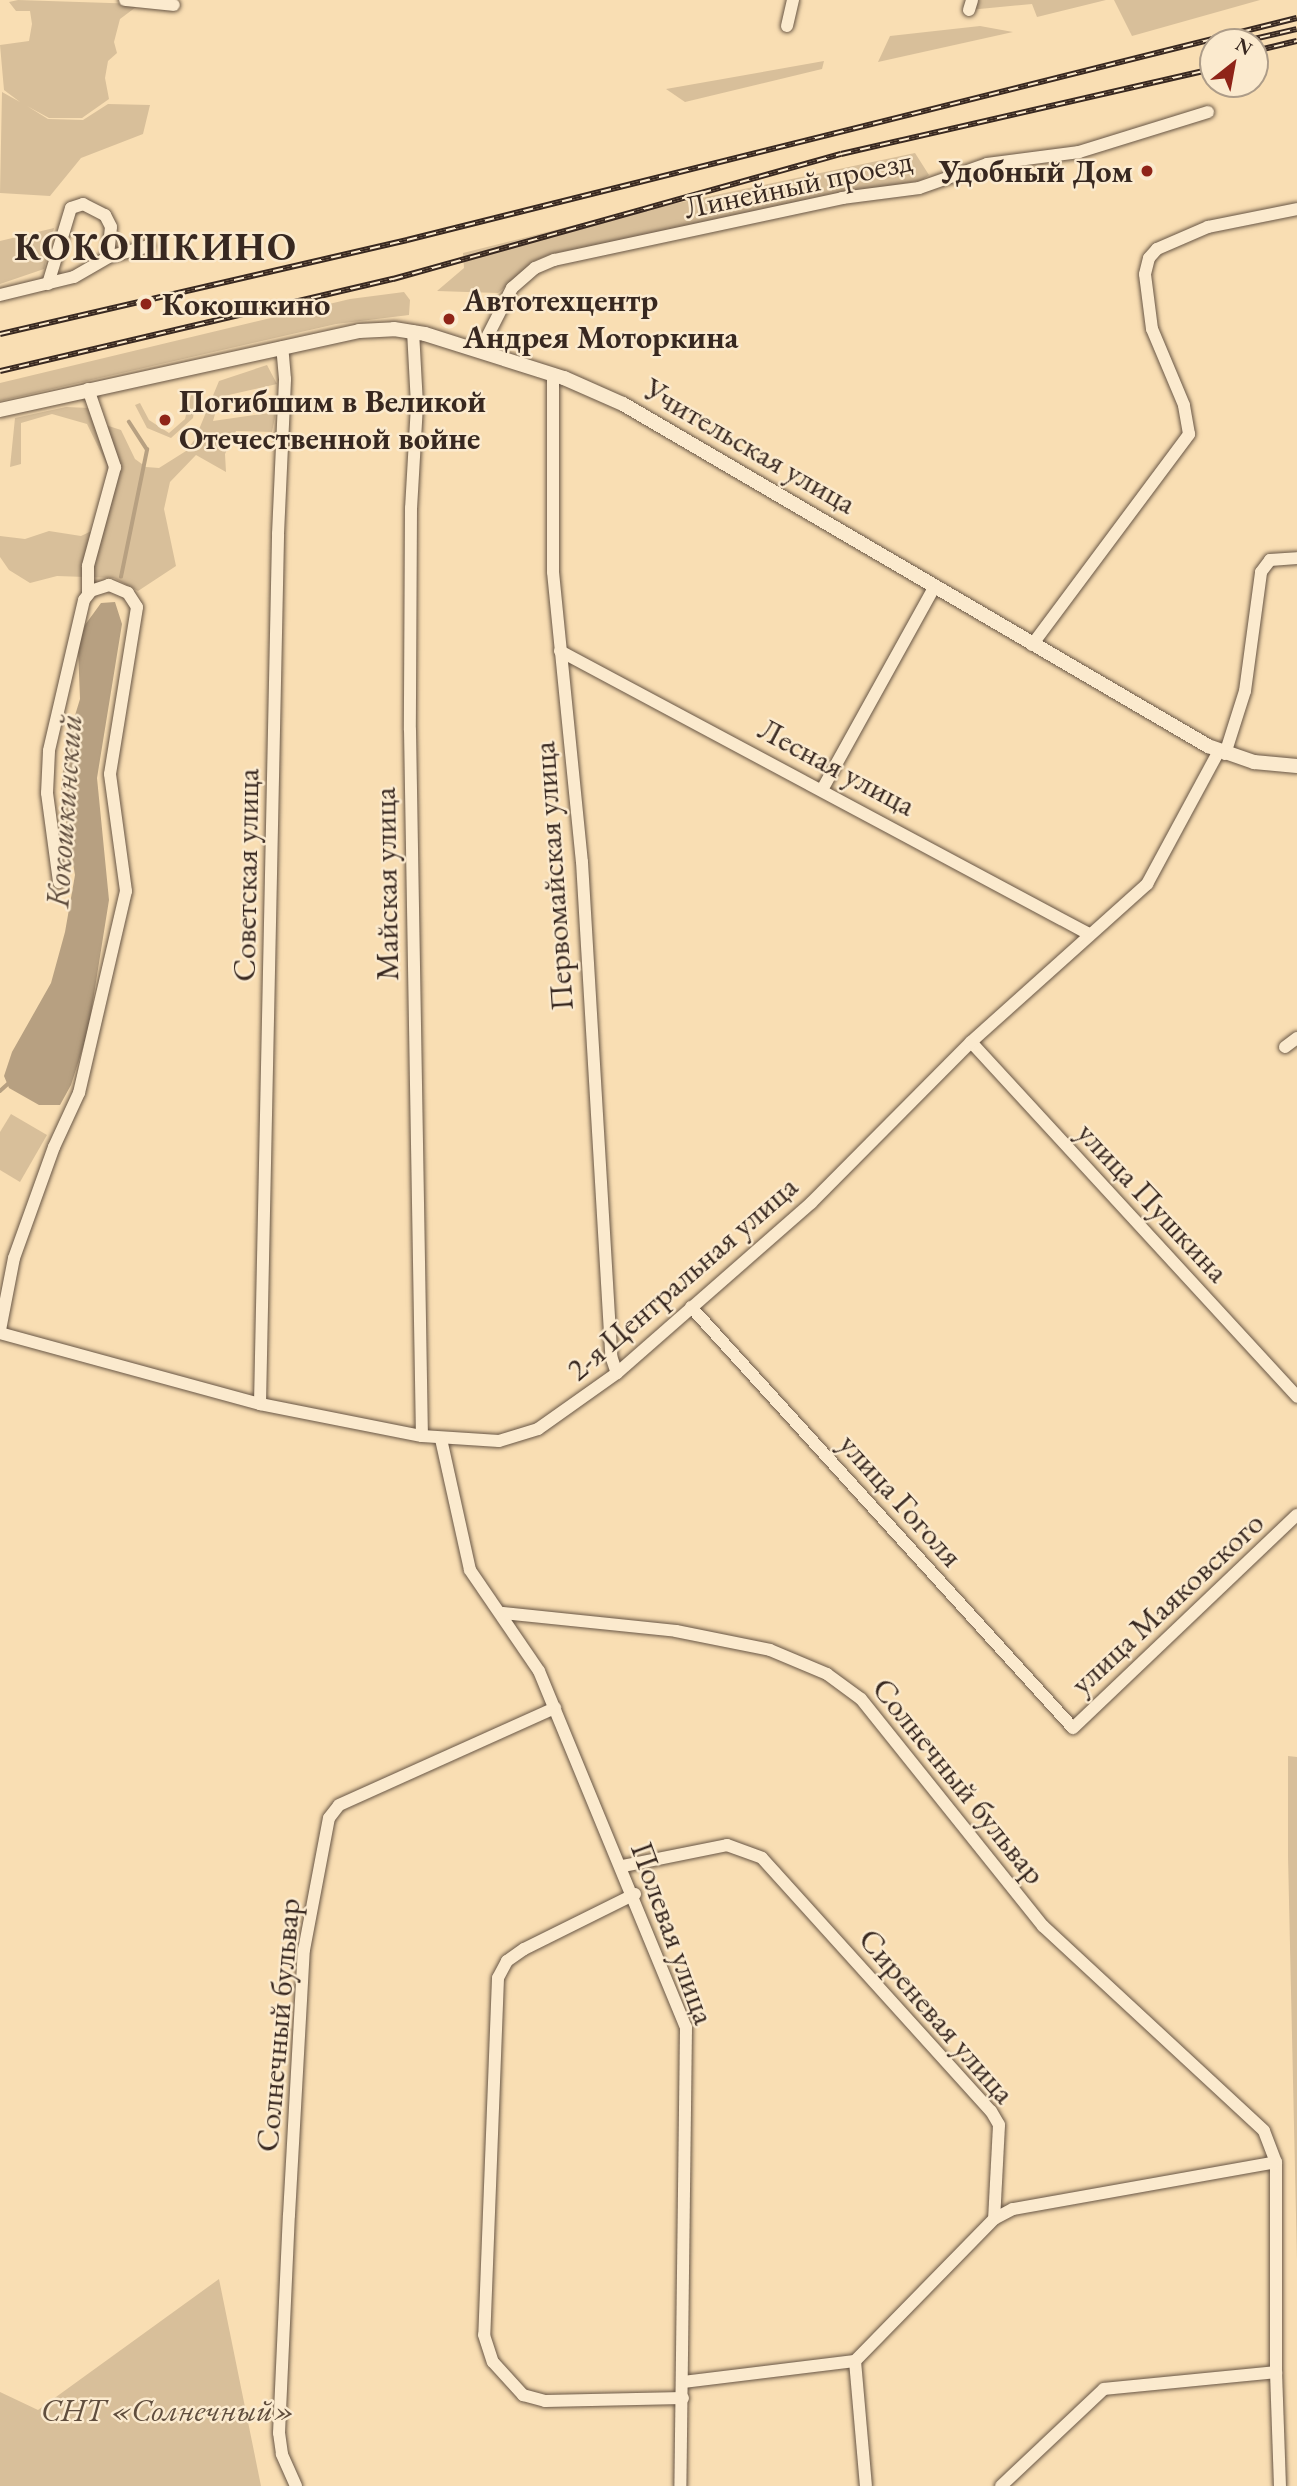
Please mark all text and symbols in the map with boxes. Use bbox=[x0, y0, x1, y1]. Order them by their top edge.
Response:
north arrow bbox=[1199, 28, 1269, 98]
text: N bbox=[1231, 32, 1257, 61]
street label: Линейный проезд bbox=[680, 141, 916, 227]
place label: Удобный Дом bbox=[939, 152, 1133, 190]
marker: Удобный Дом bbox=[1139, 163, 1155, 179]
district label: КОКОШКИНО bbox=[15, 224, 297, 270]
place label: Автотехцентр Андрея Моторкина bbox=[463, 282, 739, 357]
place label: Кокошкино bbox=[162, 285, 330, 323]
marker: Кокошкино bbox=[136, 294, 156, 314]
marker: Автотехцентр Андрея Моторкина bbox=[441, 311, 457, 327]
street label: Учительская улица bbox=[637, 370, 863, 522]
place label: Погибшим в Великой Отечественной войне bbox=[179, 383, 486, 458]
marker: Погибшим в Великой Отечественной войне bbox=[157, 412, 173, 428]
street label: Лесная улица bbox=[752, 710, 922, 824]
water label: Кокошкинский bbox=[37, 713, 91, 909]
street label: Первомайская улица bbox=[524, 740, 582, 1012]
street label: Советская улица bbox=[225, 768, 267, 982]
street label: Майская улица bbox=[365, 787, 407, 981]
street label: улица Пушкина bbox=[1069, 1114, 1237, 1290]
street label: 2-я Центральная улица bbox=[559, 1167, 805, 1389]
street label: улица Гоголя bbox=[831, 1425, 971, 1575]
street label: улица Маяковского bbox=[1062, 1503, 1272, 1703]
street label: Солнечный бульвар bbox=[864, 1670, 1054, 1892]
street label: Полевая улица bbox=[622, 1837, 724, 2029]
street label: Солнечный бульвар bbox=[248, 1897, 308, 2153]
street label: Сиреневая улица bbox=[850, 1921, 1024, 2111]
park label: СНТ «Солнечный» bbox=[41, 2391, 295, 2429]

